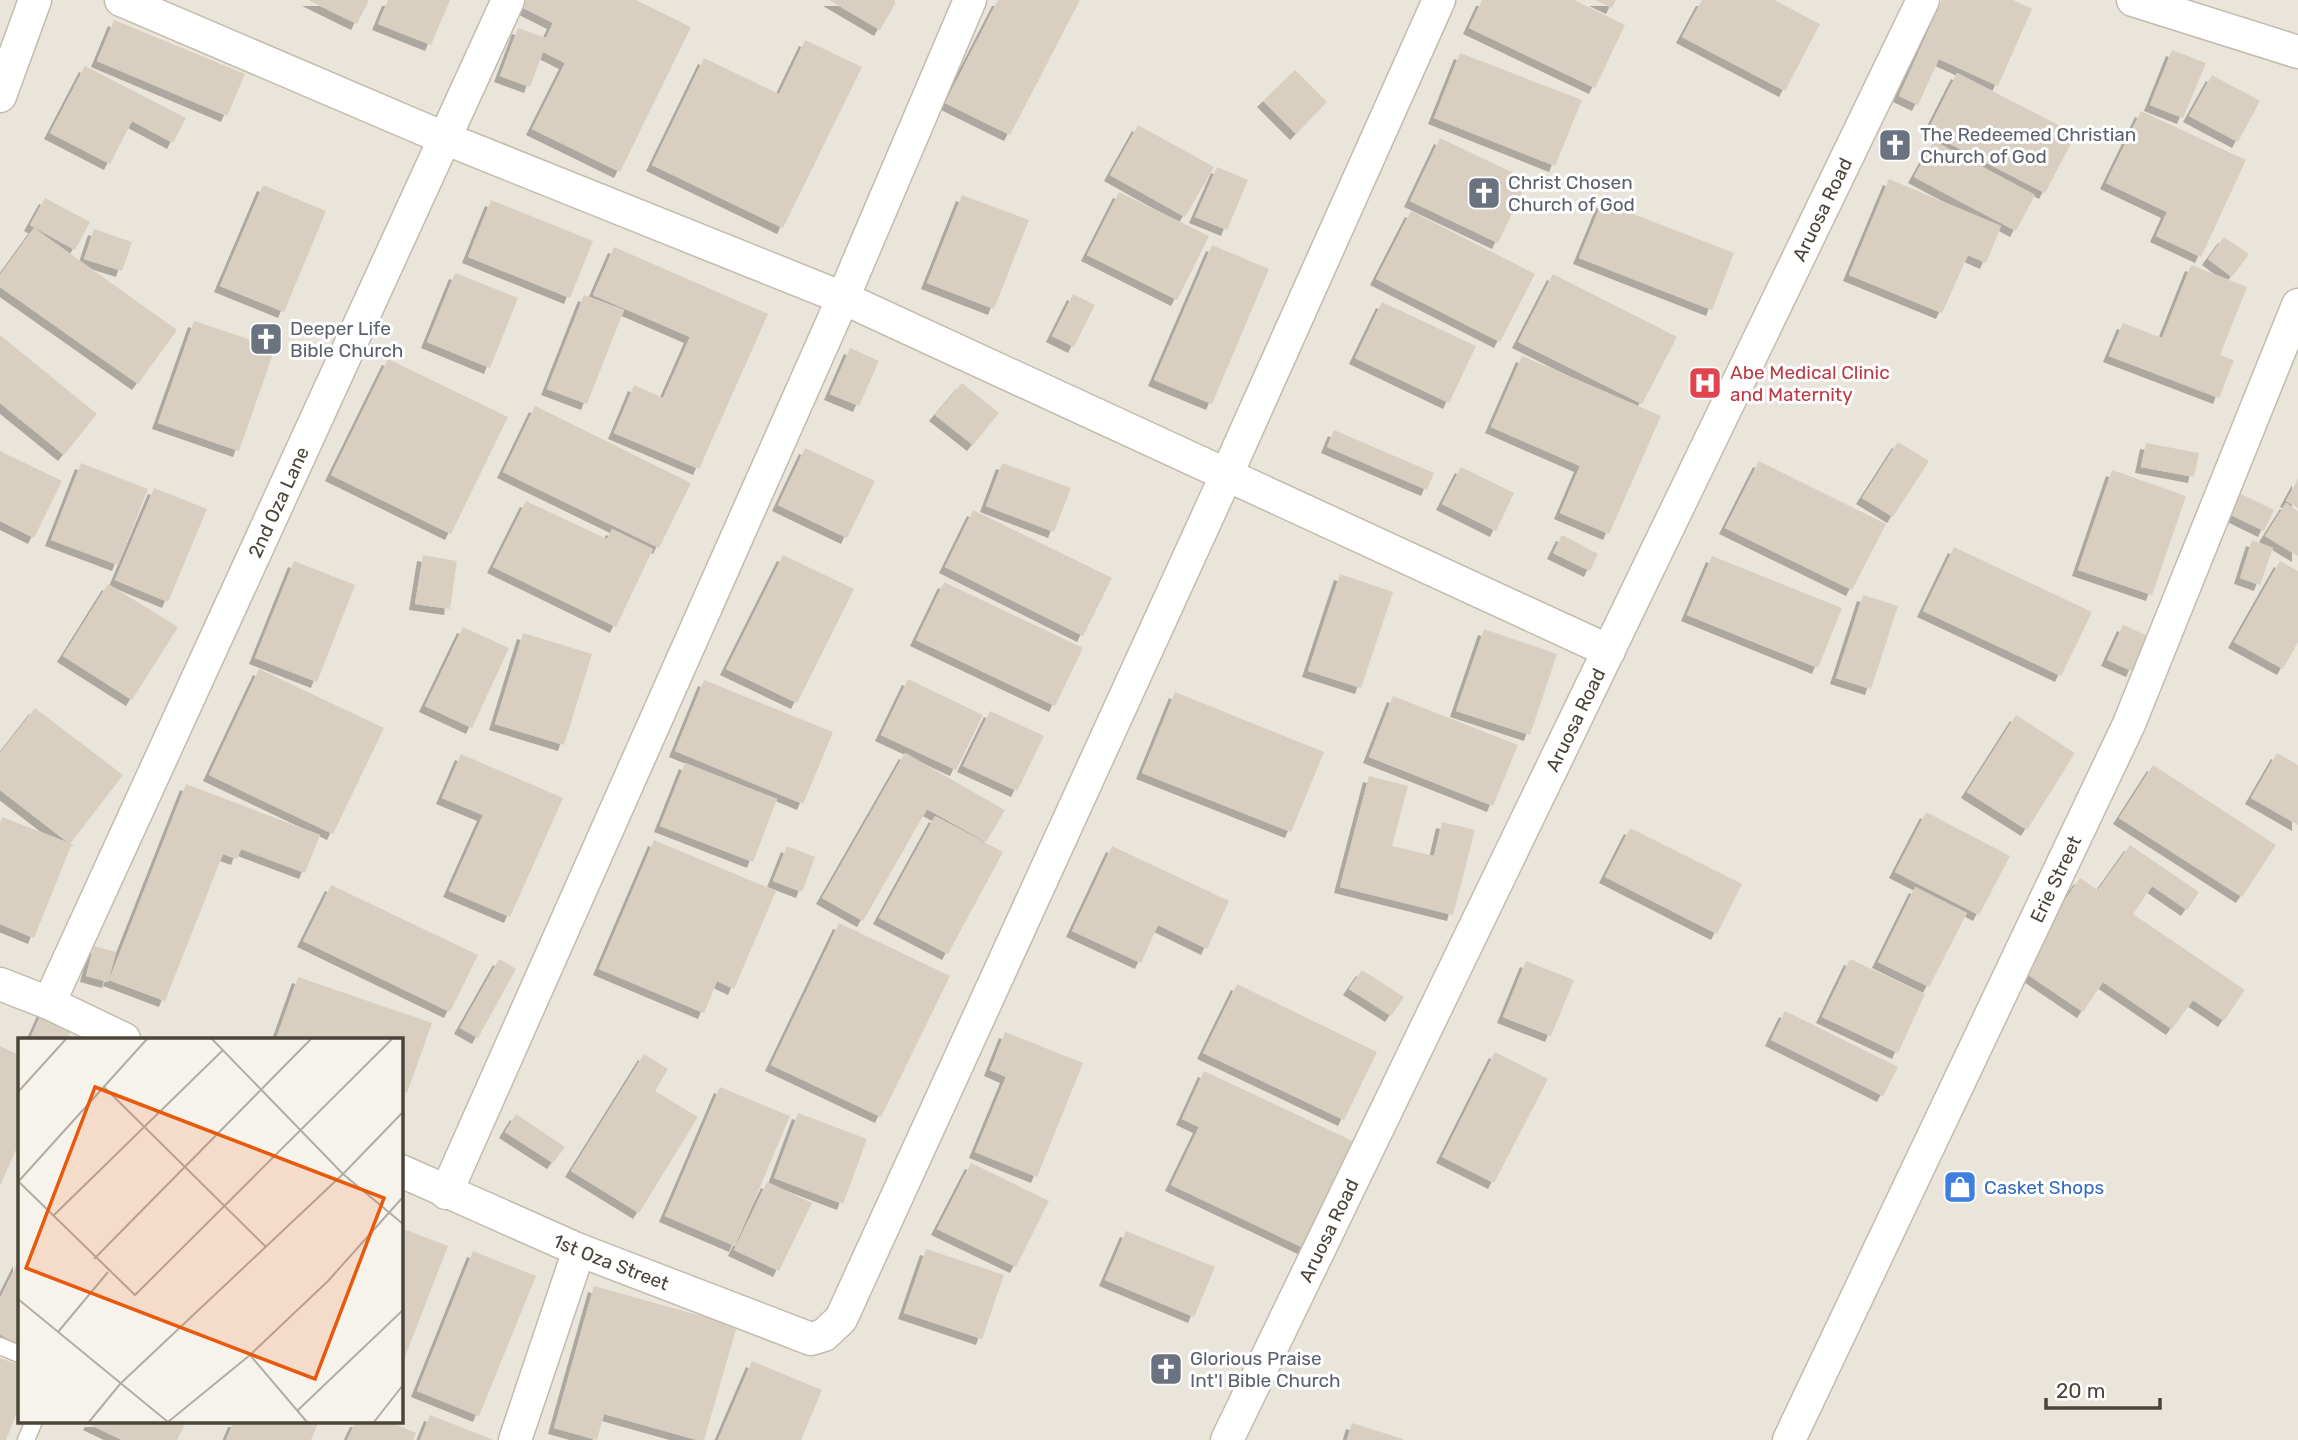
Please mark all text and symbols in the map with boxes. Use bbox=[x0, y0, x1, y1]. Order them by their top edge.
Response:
place label: The Redeemed Christian Church of God bbox=[1920, 123, 2136, 168]
church icon: The Redeemed Christian Church of God bbox=[1876, 126, 1914, 164]
street label: Aruosa Road bbox=[1788, 154, 1857, 265]
place label: Christ Chosen Church of God bbox=[1508, 171, 1635, 216]
church icon: Christ Chosen Church of God bbox=[1465, 174, 1503, 212]
place label: Deeper Life Bible Church bbox=[290, 317, 403, 362]
church icon: Deeper Life Bible Church bbox=[247, 320, 285, 358]
place label: Abe Medical Clinic and Maternity bbox=[1730, 361, 1890, 406]
hospital icon: Abe Medical Clinic and Maternity bbox=[1686, 364, 1724, 402]
street label: 2nd Oza Lane bbox=[243, 443, 314, 561]
street label: Aruosa Road bbox=[1541, 664, 1610, 775]
street label: Erie Street bbox=[2025, 832, 2087, 926]
inset map bbox=[18, 1038, 402, 1422]
shop icon: Casket Shops bbox=[1941, 1168, 1979, 1206]
street label: Aruosa Road bbox=[1294, 1175, 1364, 1286]
place label: Casket Shops bbox=[1984, 1176, 2104, 1199]
street label: 1st Oza Street bbox=[549, 1229, 673, 1296]
place label: Glorious Praise Int'l Bible Church bbox=[1190, 1347, 1341, 1392]
church icon: Glorious Praise Int'l Bible Church bbox=[1147, 1350, 1185, 1388]
scale bar bbox=[2046, 1366, 2160, 1410]
text: 20 m bbox=[2056, 1378, 2105, 1403]

